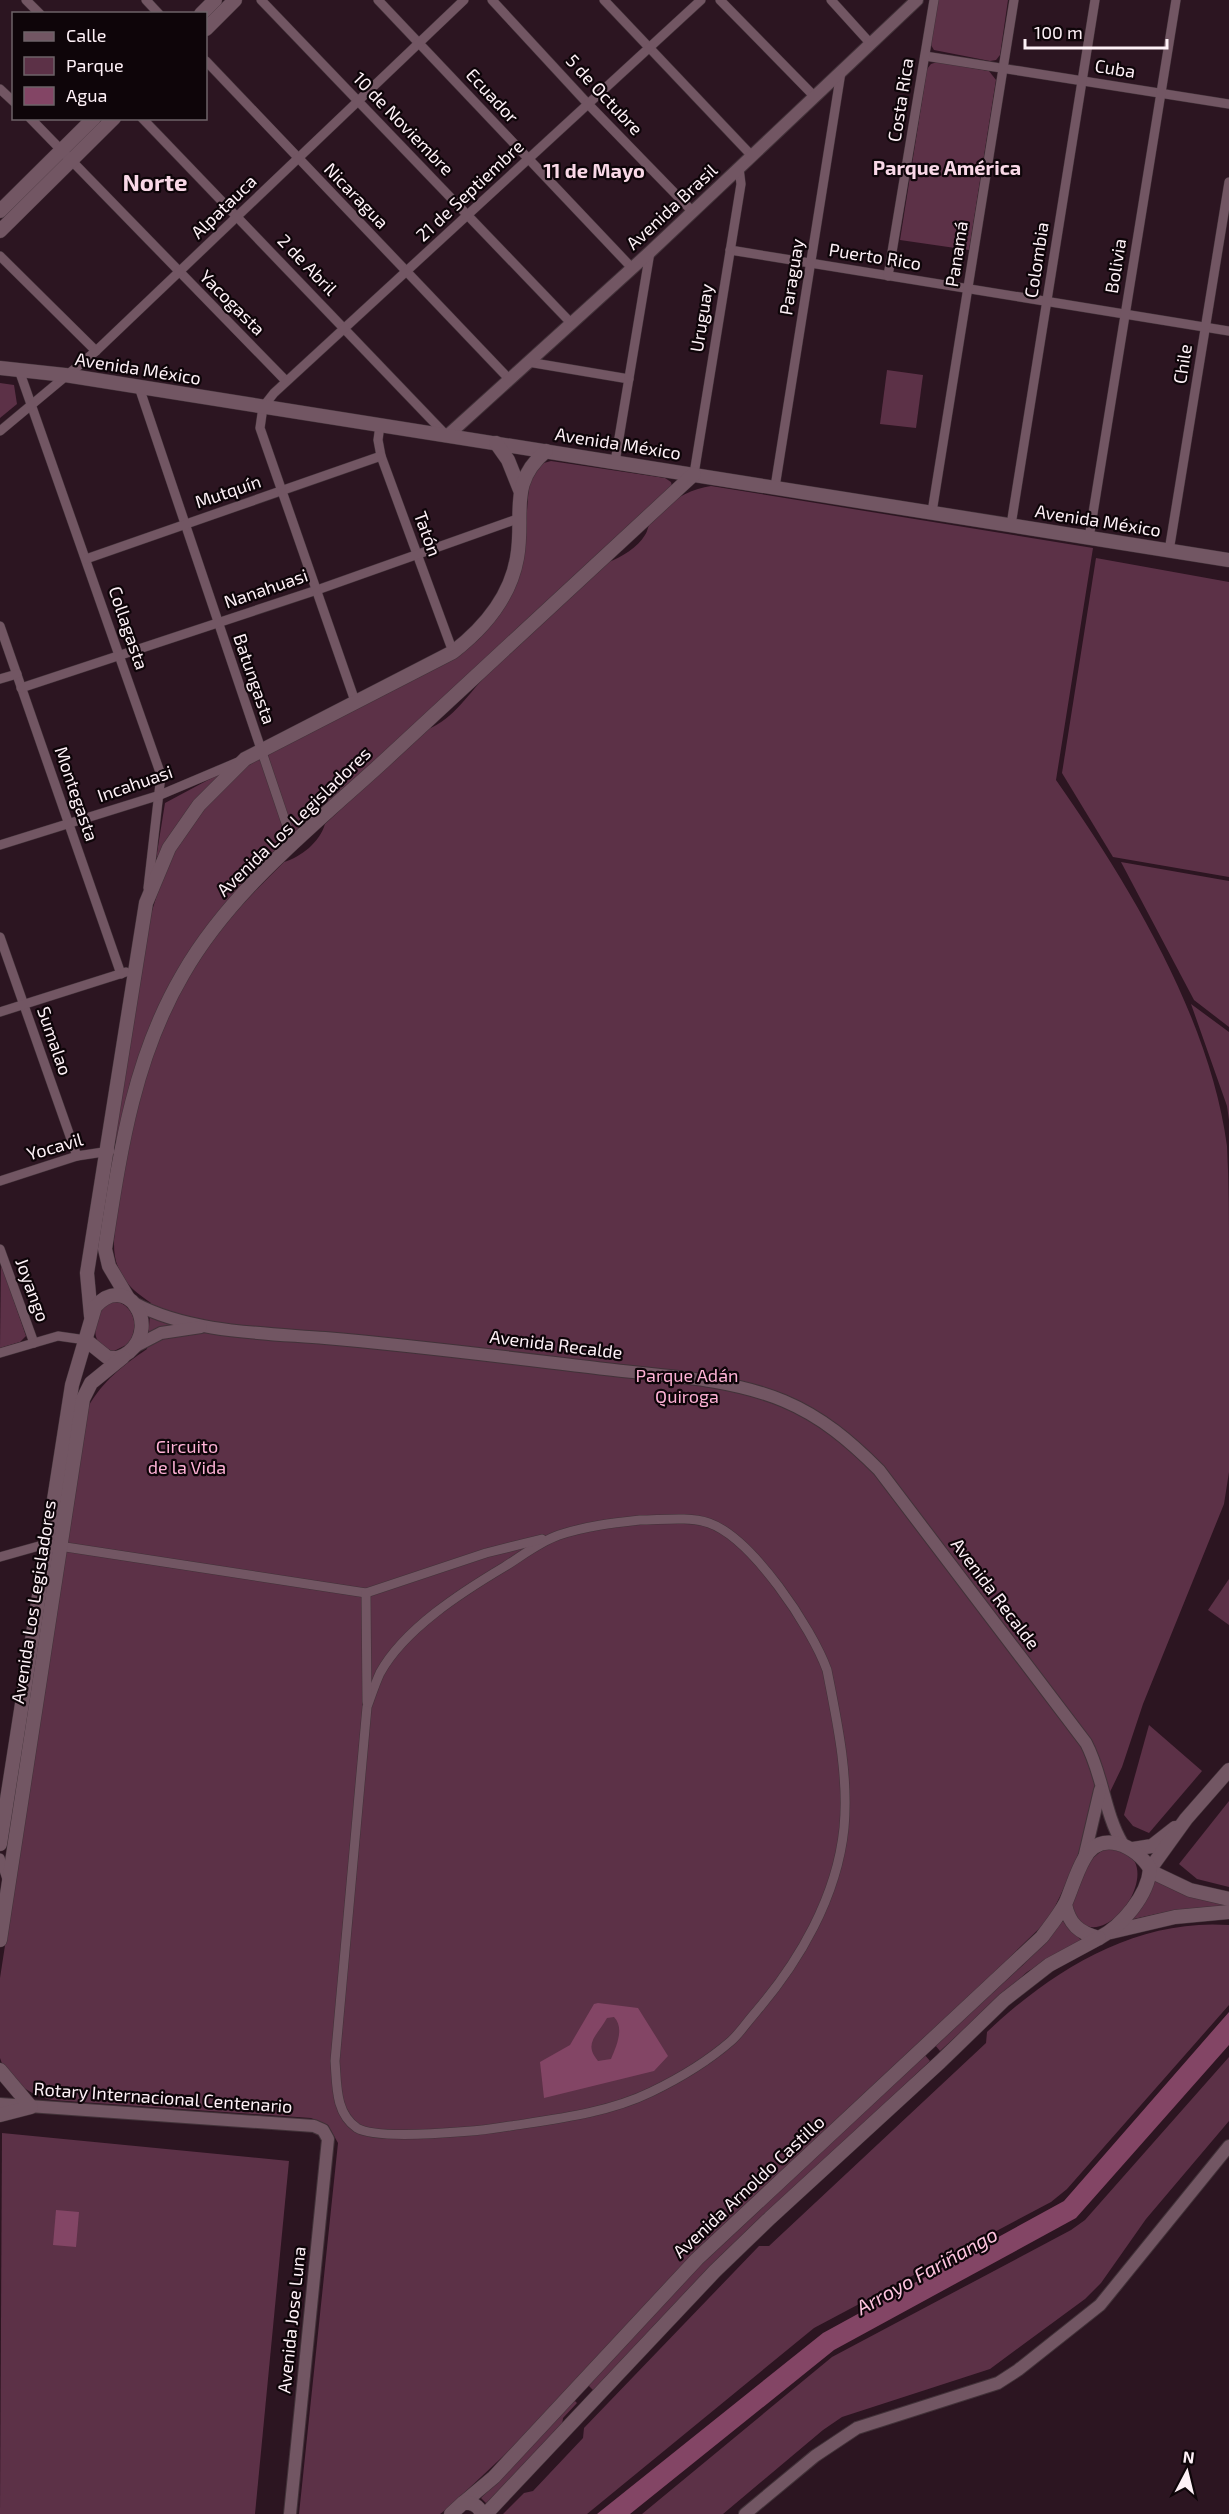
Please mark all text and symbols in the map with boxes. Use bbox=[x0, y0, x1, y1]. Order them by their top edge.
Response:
legend bbox=[12, 12, 207, 120]
scale bar bbox=[1025, 12, 1168, 50]
text: 100 m bbox=[1034, 21, 1083, 43]
text: Calle bbox=[66, 24, 107, 46]
street label: 5 de Octubre bbox=[562, 49, 648, 139]
text: Parque bbox=[66, 54, 124, 76]
street label: Cuba bbox=[1093, 54, 1137, 82]
street label: Costa Rica bbox=[883, 56, 917, 143]
street label: Ecuador bbox=[462, 63, 524, 127]
street label: 10 de Noviembre bbox=[349, 67, 459, 180]
text: Agua bbox=[66, 84, 107, 106]
street label: 21 de Septiembre bbox=[411, 135, 528, 246]
district label: Parque América bbox=[873, 155, 1021, 179]
street label: Nicaragua bbox=[320, 158, 394, 233]
district label: 11 de Mayo bbox=[543, 158, 645, 183]
street label: Avenida Brasil bbox=[621, 158, 722, 254]
district label: Norte bbox=[122, 167, 188, 196]
street label: Alpatauca bbox=[186, 170, 261, 243]
street label: Panamá bbox=[940, 219, 972, 288]
street label: Colombia bbox=[1019, 220, 1053, 299]
street label: 2 de Abril bbox=[273, 229, 343, 300]
street label: Paraguay bbox=[774, 237, 808, 317]
street label: Bolivia bbox=[1100, 237, 1130, 295]
street label: Puerto Rico bbox=[827, 238, 923, 274]
street label: Yacogasta bbox=[195, 265, 270, 340]
street label: Uruguay bbox=[685, 281, 717, 354]
street label: Chile bbox=[1168, 342, 1196, 385]
street label: Avenida México bbox=[74, 347, 203, 389]
street label: Avenida México bbox=[554, 422, 683, 464]
street label: Mutquín bbox=[192, 470, 264, 513]
street label: Avenida México bbox=[1034, 499, 1163, 541]
street label: Tatón bbox=[410, 508, 446, 559]
street label: Nanahuasi bbox=[221, 563, 310, 613]
street label: Collagasta bbox=[104, 583, 153, 672]
street label: Batungasta bbox=[229, 630, 281, 727]
street label: Avenida Los Legisladores bbox=[212, 742, 375, 901]
street label: Montegasta bbox=[50, 743, 103, 844]
street label: Incahuasi bbox=[94, 760, 175, 806]
street label: Sumalao bbox=[33, 1003, 77, 1078]
street label: Yocavil bbox=[24, 1127, 86, 1165]
street label: Joyango bbox=[11, 1255, 55, 1325]
street label: Avenida Recalde bbox=[488, 1325, 624, 1363]
park label: Parque Adán Quiroga bbox=[635, 1364, 739, 1407]
park label: Circuito de la Vida bbox=[148, 1435, 226, 1478]
street label: Avenida Los Legisladores bbox=[6, 1499, 60, 1705]
street label: Avenida Recalde bbox=[947, 1533, 1045, 1653]
street label: Rotary Internacional Centenario bbox=[33, 2077, 293, 2117]
street label: Avenida Arnoldo Castillo bbox=[668, 2110, 829, 2262]
water label: Arroyo Fariñango bbox=[851, 2221, 1002, 2320]
street label: Avenida Jose Luna bbox=[272, 2245, 310, 2395]
north arrow bbox=[1157, 2442, 1217, 2502]
text: N bbox=[1182, 2446, 1196, 2467]

